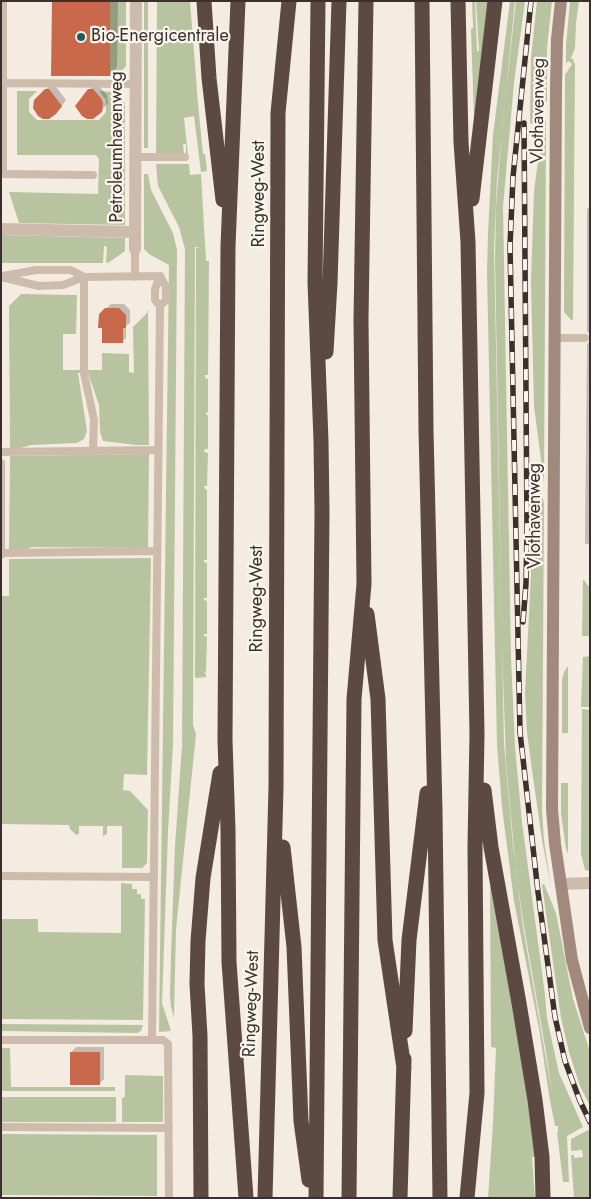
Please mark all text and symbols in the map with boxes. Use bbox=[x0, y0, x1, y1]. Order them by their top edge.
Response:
place label: Bio-Energicentrale bbox=[91, 26, 229, 48]
marker: Bio-Energicentrale bbox=[75, 31, 87, 43]
street label: Vlothavenweg bbox=[527, 58, 551, 164]
street label: Petroleumhavenweg bbox=[107, 71, 129, 223]
street label: Ringweg-West bbox=[249, 141, 271, 247]
street label: Vlothavenweg bbox=[525, 463, 547, 569]
street label: Ringweg-West bbox=[247, 546, 269, 652]
street label: Ringweg-West bbox=[239, 950, 265, 1058]

